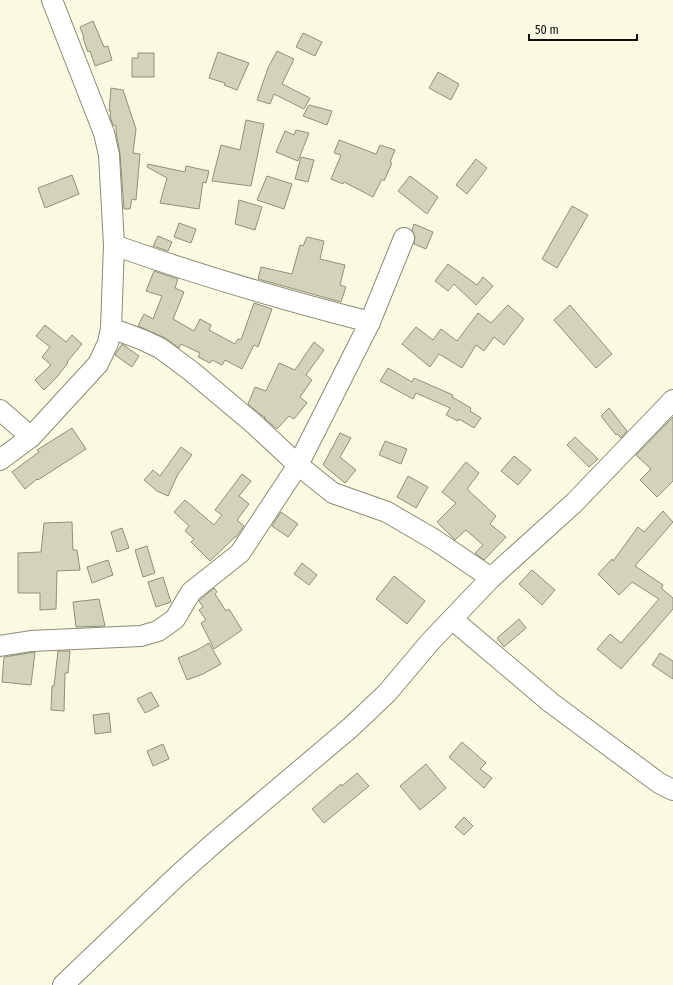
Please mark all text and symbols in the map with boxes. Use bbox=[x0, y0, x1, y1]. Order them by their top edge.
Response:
scale bar bbox=[529, 16, 637, 42]
text: 50 m bbox=[535, 23, 559, 37]

